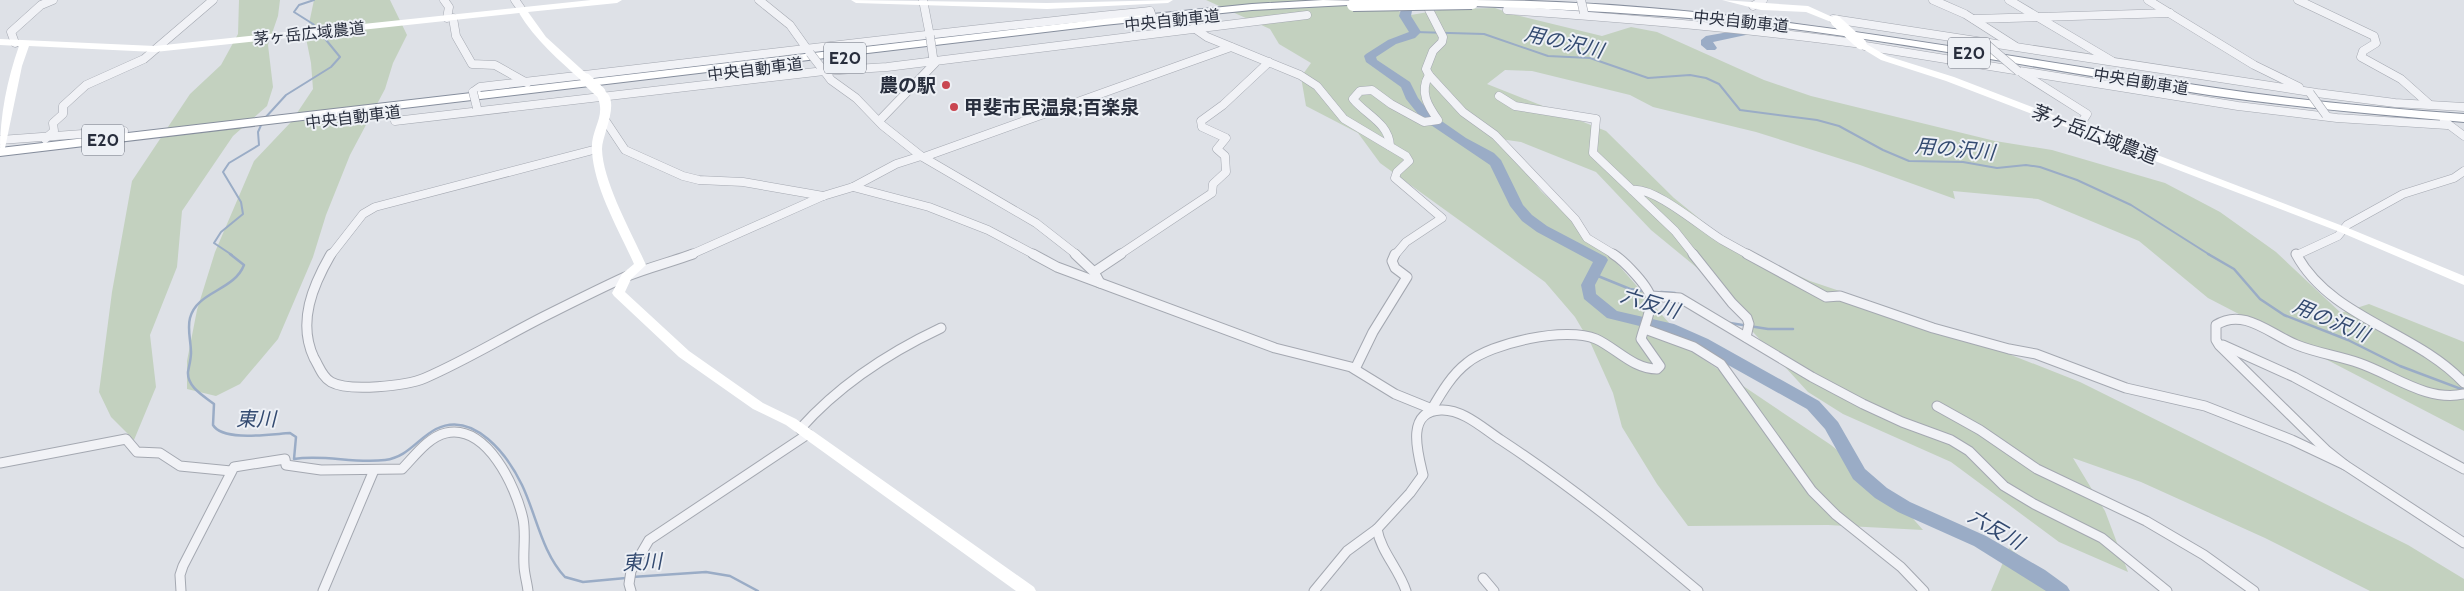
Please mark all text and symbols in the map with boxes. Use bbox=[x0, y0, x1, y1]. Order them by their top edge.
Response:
street label: 中央自動車道 bbox=[1123, 6, 1221, 35]
street label: 中央自動車道 bbox=[1692, 7, 1790, 36]
street label: 茅ヶ岳広域農道 bbox=[252, 18, 366, 49]
water label: 用の沢川 bbox=[1522, 21, 1608, 63]
road number: E20 bbox=[1948, 38, 1990, 68]
road number: E20 bbox=[824, 42, 866, 74]
street label: 中央自動車道 bbox=[706, 54, 804, 85]
street label: 中央自動車道 bbox=[2092, 65, 2190, 98]
place label: 農の駅 bbox=[879, 74, 936, 97]
marker: 農の駅 bbox=[940, 79, 952, 91]
place label: 甲斐市民温泉;百楽泉 bbox=[964, 96, 1139, 119]
street label: 茅ヶ岳広域農道 bbox=[2029, 100, 2161, 169]
marker: 甲斐市民温泉;百楽泉 bbox=[948, 101, 960, 113]
street label: 中央自動車道 bbox=[304, 102, 402, 133]
road number: E20 bbox=[82, 124, 124, 156]
water label: 用の沢川 bbox=[1914, 134, 1998, 165]
water label: 六反川 bbox=[1618, 283, 1684, 324]
water label: 用の沢川 bbox=[2289, 293, 2374, 347]
water label: 東川 bbox=[236, 407, 278, 431]
water label: 六反川 bbox=[1964, 504, 2030, 555]
water label: 東川 bbox=[621, 549, 665, 575]

